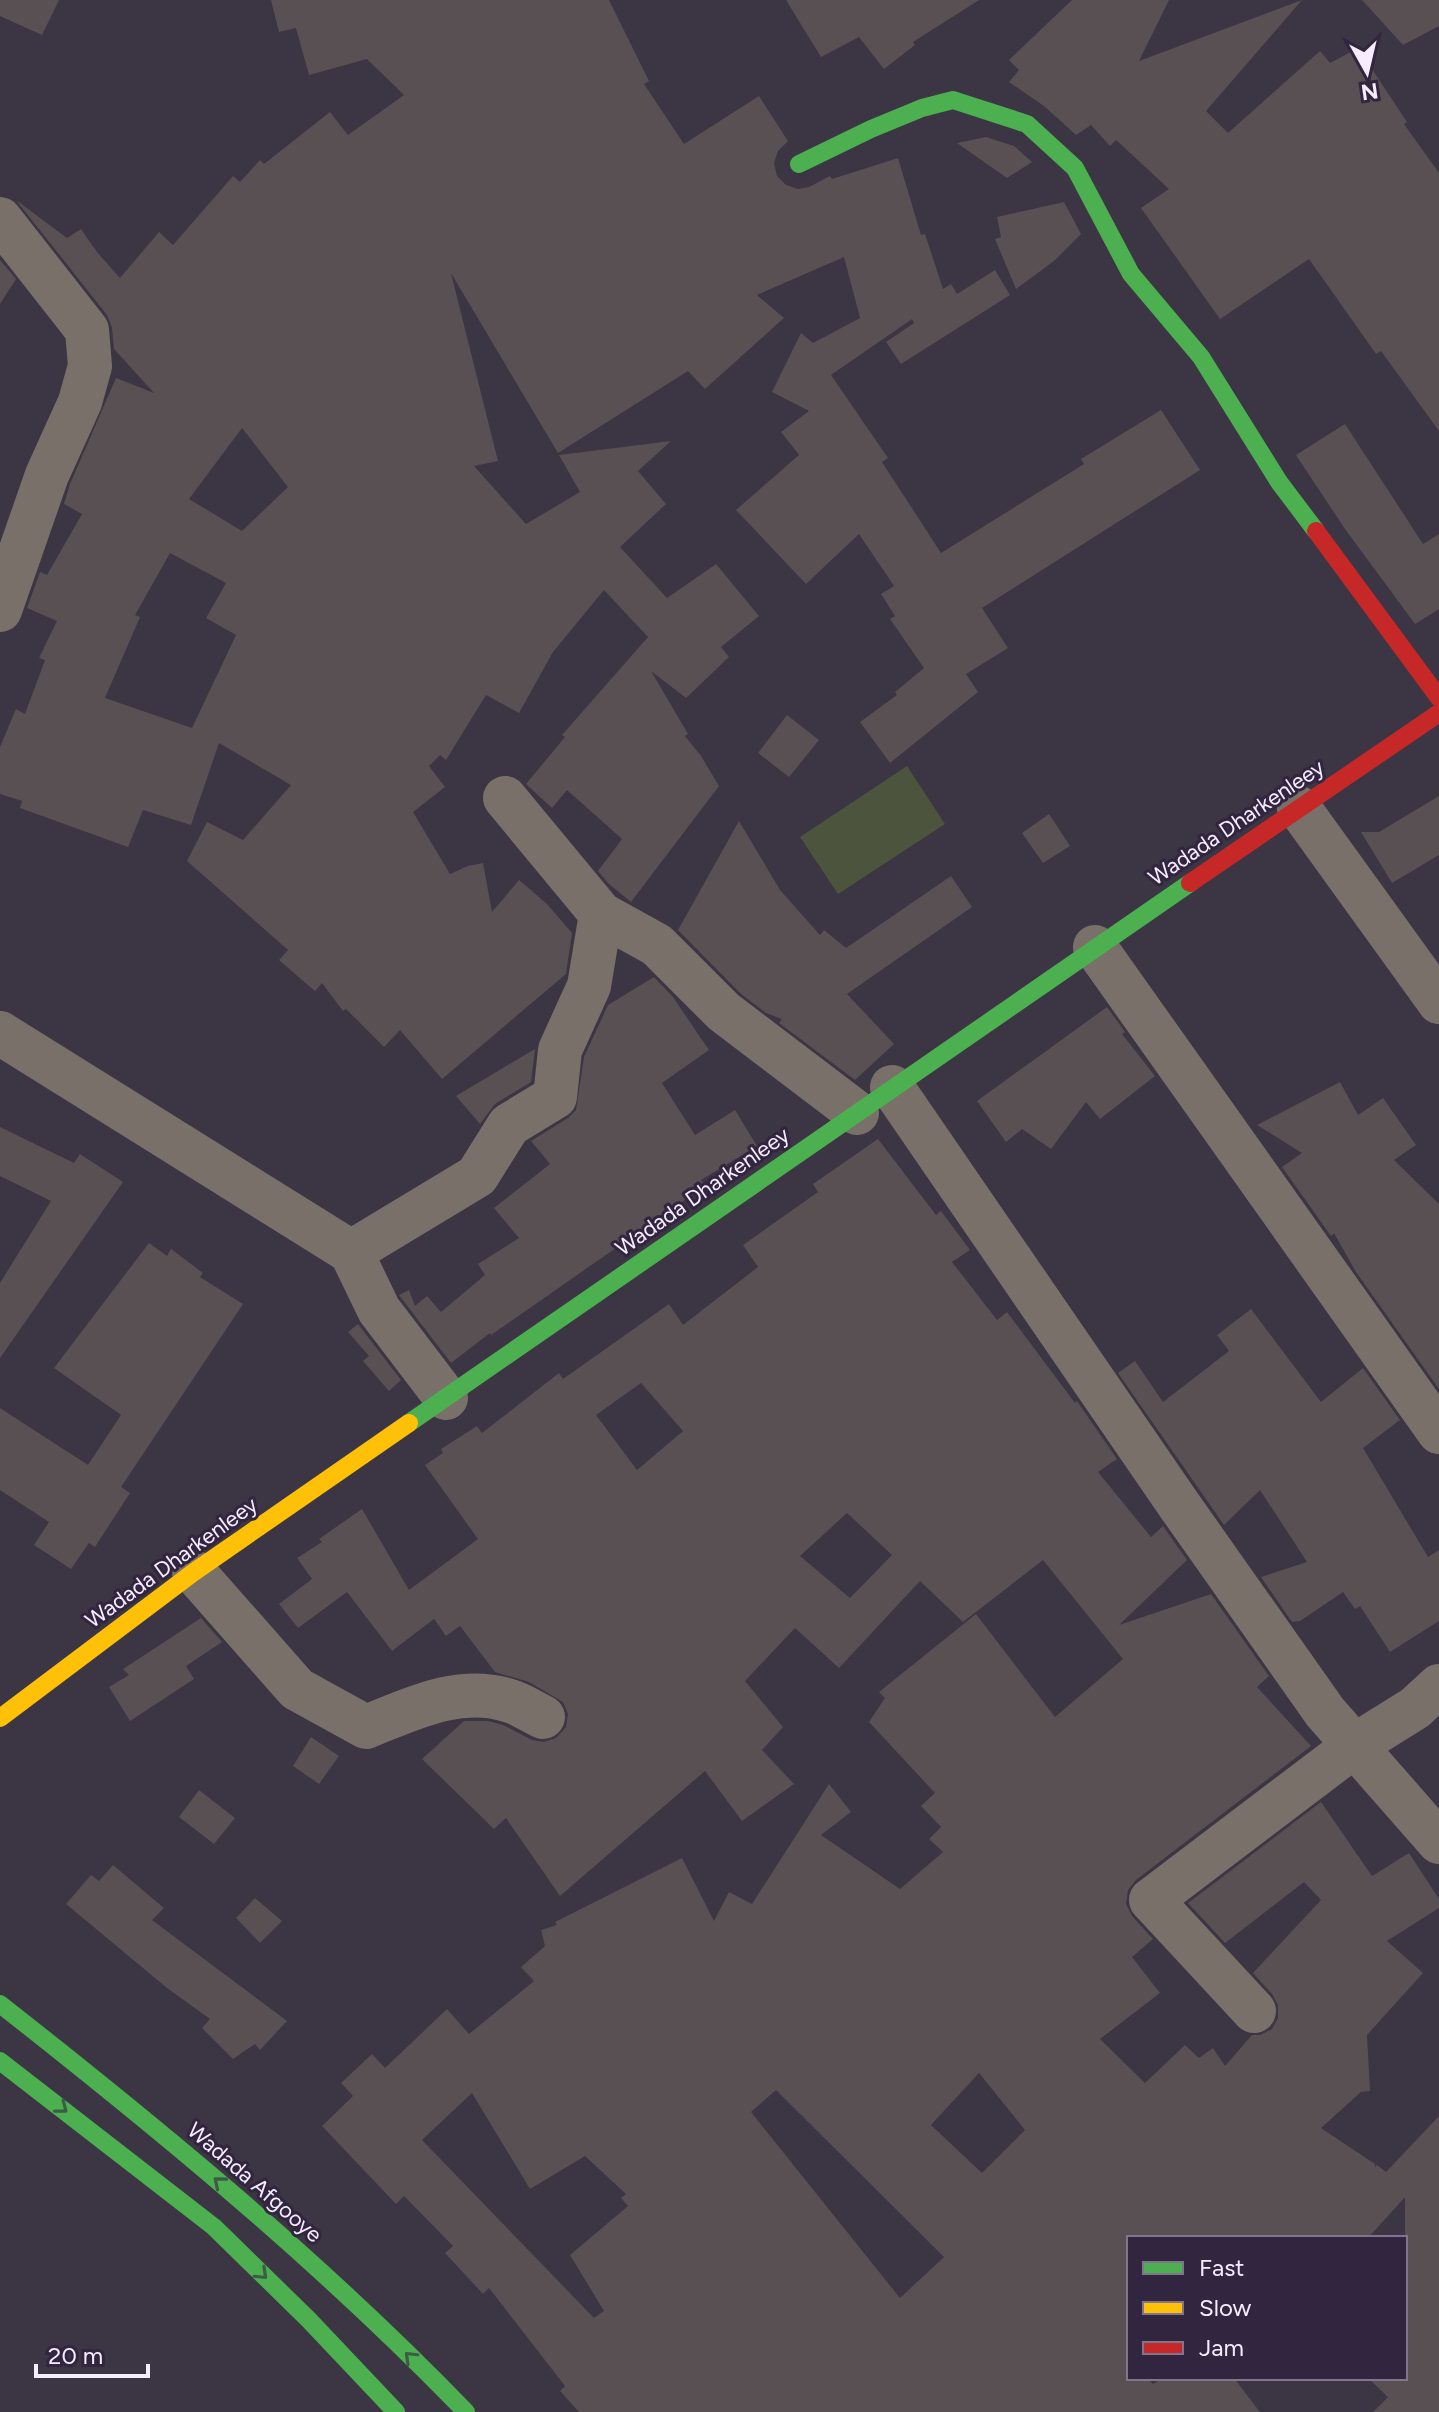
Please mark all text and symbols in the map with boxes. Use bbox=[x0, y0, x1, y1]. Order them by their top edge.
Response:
north arrow bbox=[1327, 32, 1407, 112]
text: N bbox=[1359, 77, 1380, 106]
street label: Wadada Dharkenleey bbox=[1143, 753, 1330, 891]
street label: Wadada Dharkenleey bbox=[610, 1121, 795, 1262]
street label: Wadada Dharkenleey bbox=[80, 1491, 263, 1634]
one-way arrow bbox=[53, 2099, 68, 2113]
street label: Wadada Afgooye bbox=[182, 2117, 327, 2248]
one-way arrow bbox=[213, 2177, 228, 2191]
legend bbox=[1127, 2236, 1407, 2380]
text: Fast bbox=[1199, 2253, 1244, 2282]
one-way arrow bbox=[253, 2265, 267, 2279]
text: Slow bbox=[1199, 2293, 1252, 2322]
scale bar bbox=[36, 2328, 148, 2378]
text: Jam bbox=[1199, 2333, 1244, 2362]
text: 20 m bbox=[48, 2341, 103, 2370]
one-way arrow bbox=[405, 2352, 419, 2366]

